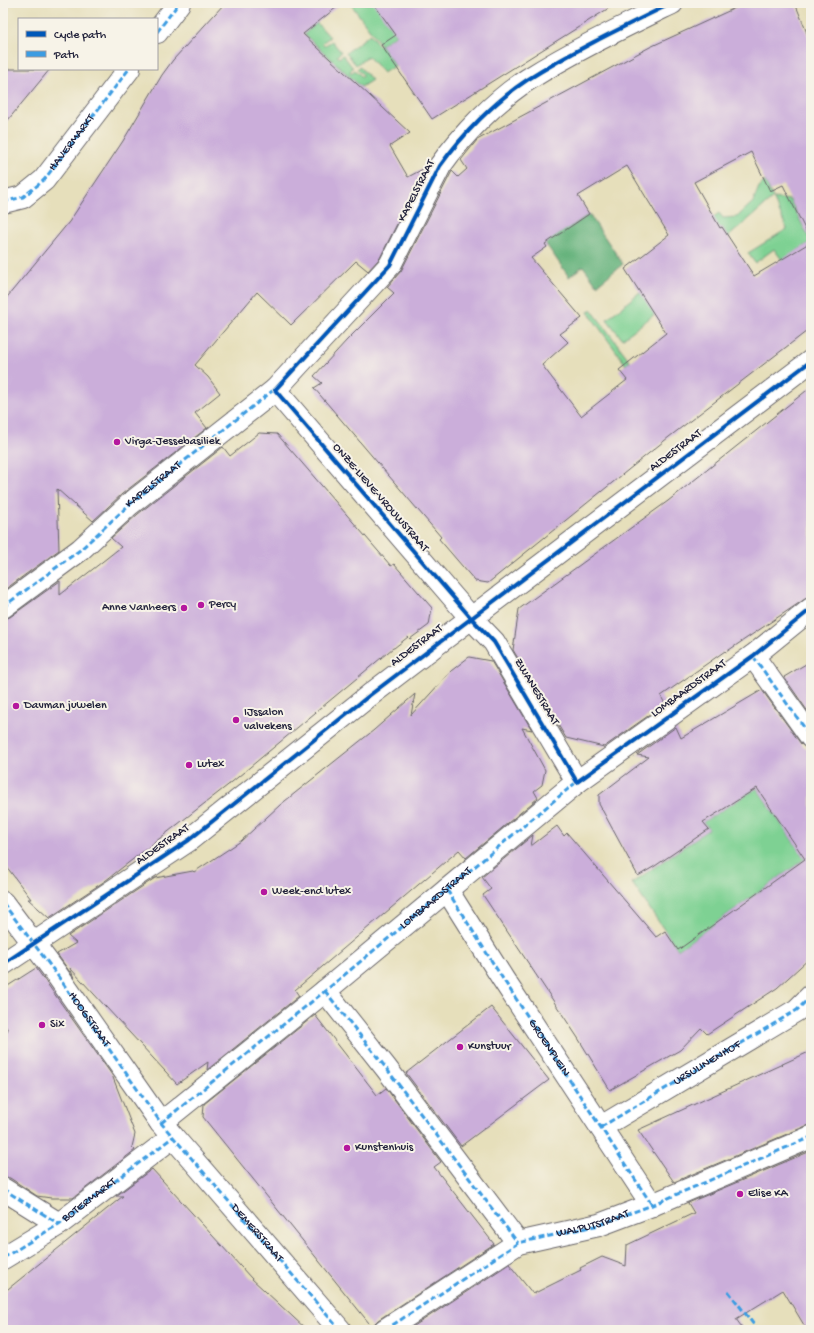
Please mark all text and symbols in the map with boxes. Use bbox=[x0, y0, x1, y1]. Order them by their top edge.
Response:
legend bbox=[18, 18, 158, 70]
text: Cycle path bbox=[54, 29, 107, 43]
text: Path bbox=[53, 49, 79, 63]
street label: HAVERMARKT bbox=[46, 111, 99, 174]
street label: KAPELSTRAAT bbox=[395, 157, 439, 224]
street label: ALDESTRAAT bbox=[647, 426, 706, 475]
place label: Virga-Jessebasiliek bbox=[124, 435, 222, 449]
marker: Virga-Jessebasiliek bbox=[112, 437, 122, 447]
street label: ONZE-LIEVE-VROUWSTRAAT bbox=[329, 441, 432, 556]
street label: KAPELSTRAAT bbox=[123, 458, 186, 512]
place label: Percy bbox=[208, 598, 236, 612]
marker: Percy bbox=[196, 600, 206, 610]
place label: Anne Vanheers bbox=[102, 601, 177, 615]
marker: Anne Vanheers bbox=[179, 603, 189, 613]
street label: ALDESTRAAT bbox=[388, 621, 447, 670]
street label: ZWANESTRAAT bbox=[511, 656, 562, 729]
street label: LOMBAARDSTRAAT bbox=[649, 656, 730, 721]
place label: Davman juwelen bbox=[23, 699, 107, 713]
marker: Davman juwelen bbox=[11, 701, 21, 711]
place label: IJssalon valvekens bbox=[244, 706, 292, 734]
marker: IJssalon valvekens bbox=[231, 715, 241, 725]
place label: Lutex bbox=[197, 758, 225, 772]
marker: Lutex bbox=[184, 760, 194, 770]
street label: ALDESTRAAT bbox=[134, 821, 194, 869]
street label: LOMBAARDSTRAAT bbox=[397, 864, 476, 933]
place label: Week-end lutex bbox=[272, 885, 352, 899]
marker: Week-end lutex bbox=[259, 887, 269, 897]
street label: HOOGSTRAAT bbox=[64, 990, 114, 1051]
street label: GROENPLEIN bbox=[525, 1017, 573, 1080]
place label: Six bbox=[50, 1018, 65, 1032]
marker: Six bbox=[37, 1020, 47, 1030]
street label: URSULINENHOF bbox=[671, 1037, 745, 1089]
place label: Kunstuur bbox=[468, 1040, 513, 1054]
marker: Kunstuur bbox=[455, 1042, 465, 1052]
place label: Kunstenhuis bbox=[355, 1141, 414, 1155]
marker: Kunstenhuis bbox=[342, 1143, 352, 1153]
street label: BOTERMARKT bbox=[59, 1175, 121, 1226]
place label: Elise KA bbox=[748, 1187, 789, 1201]
marker: Elise KA bbox=[735, 1189, 745, 1199]
street label: DEMERSTRAAT bbox=[227, 1201, 287, 1267]
street label: WALPUTSTRAAT bbox=[555, 1207, 632, 1241]

